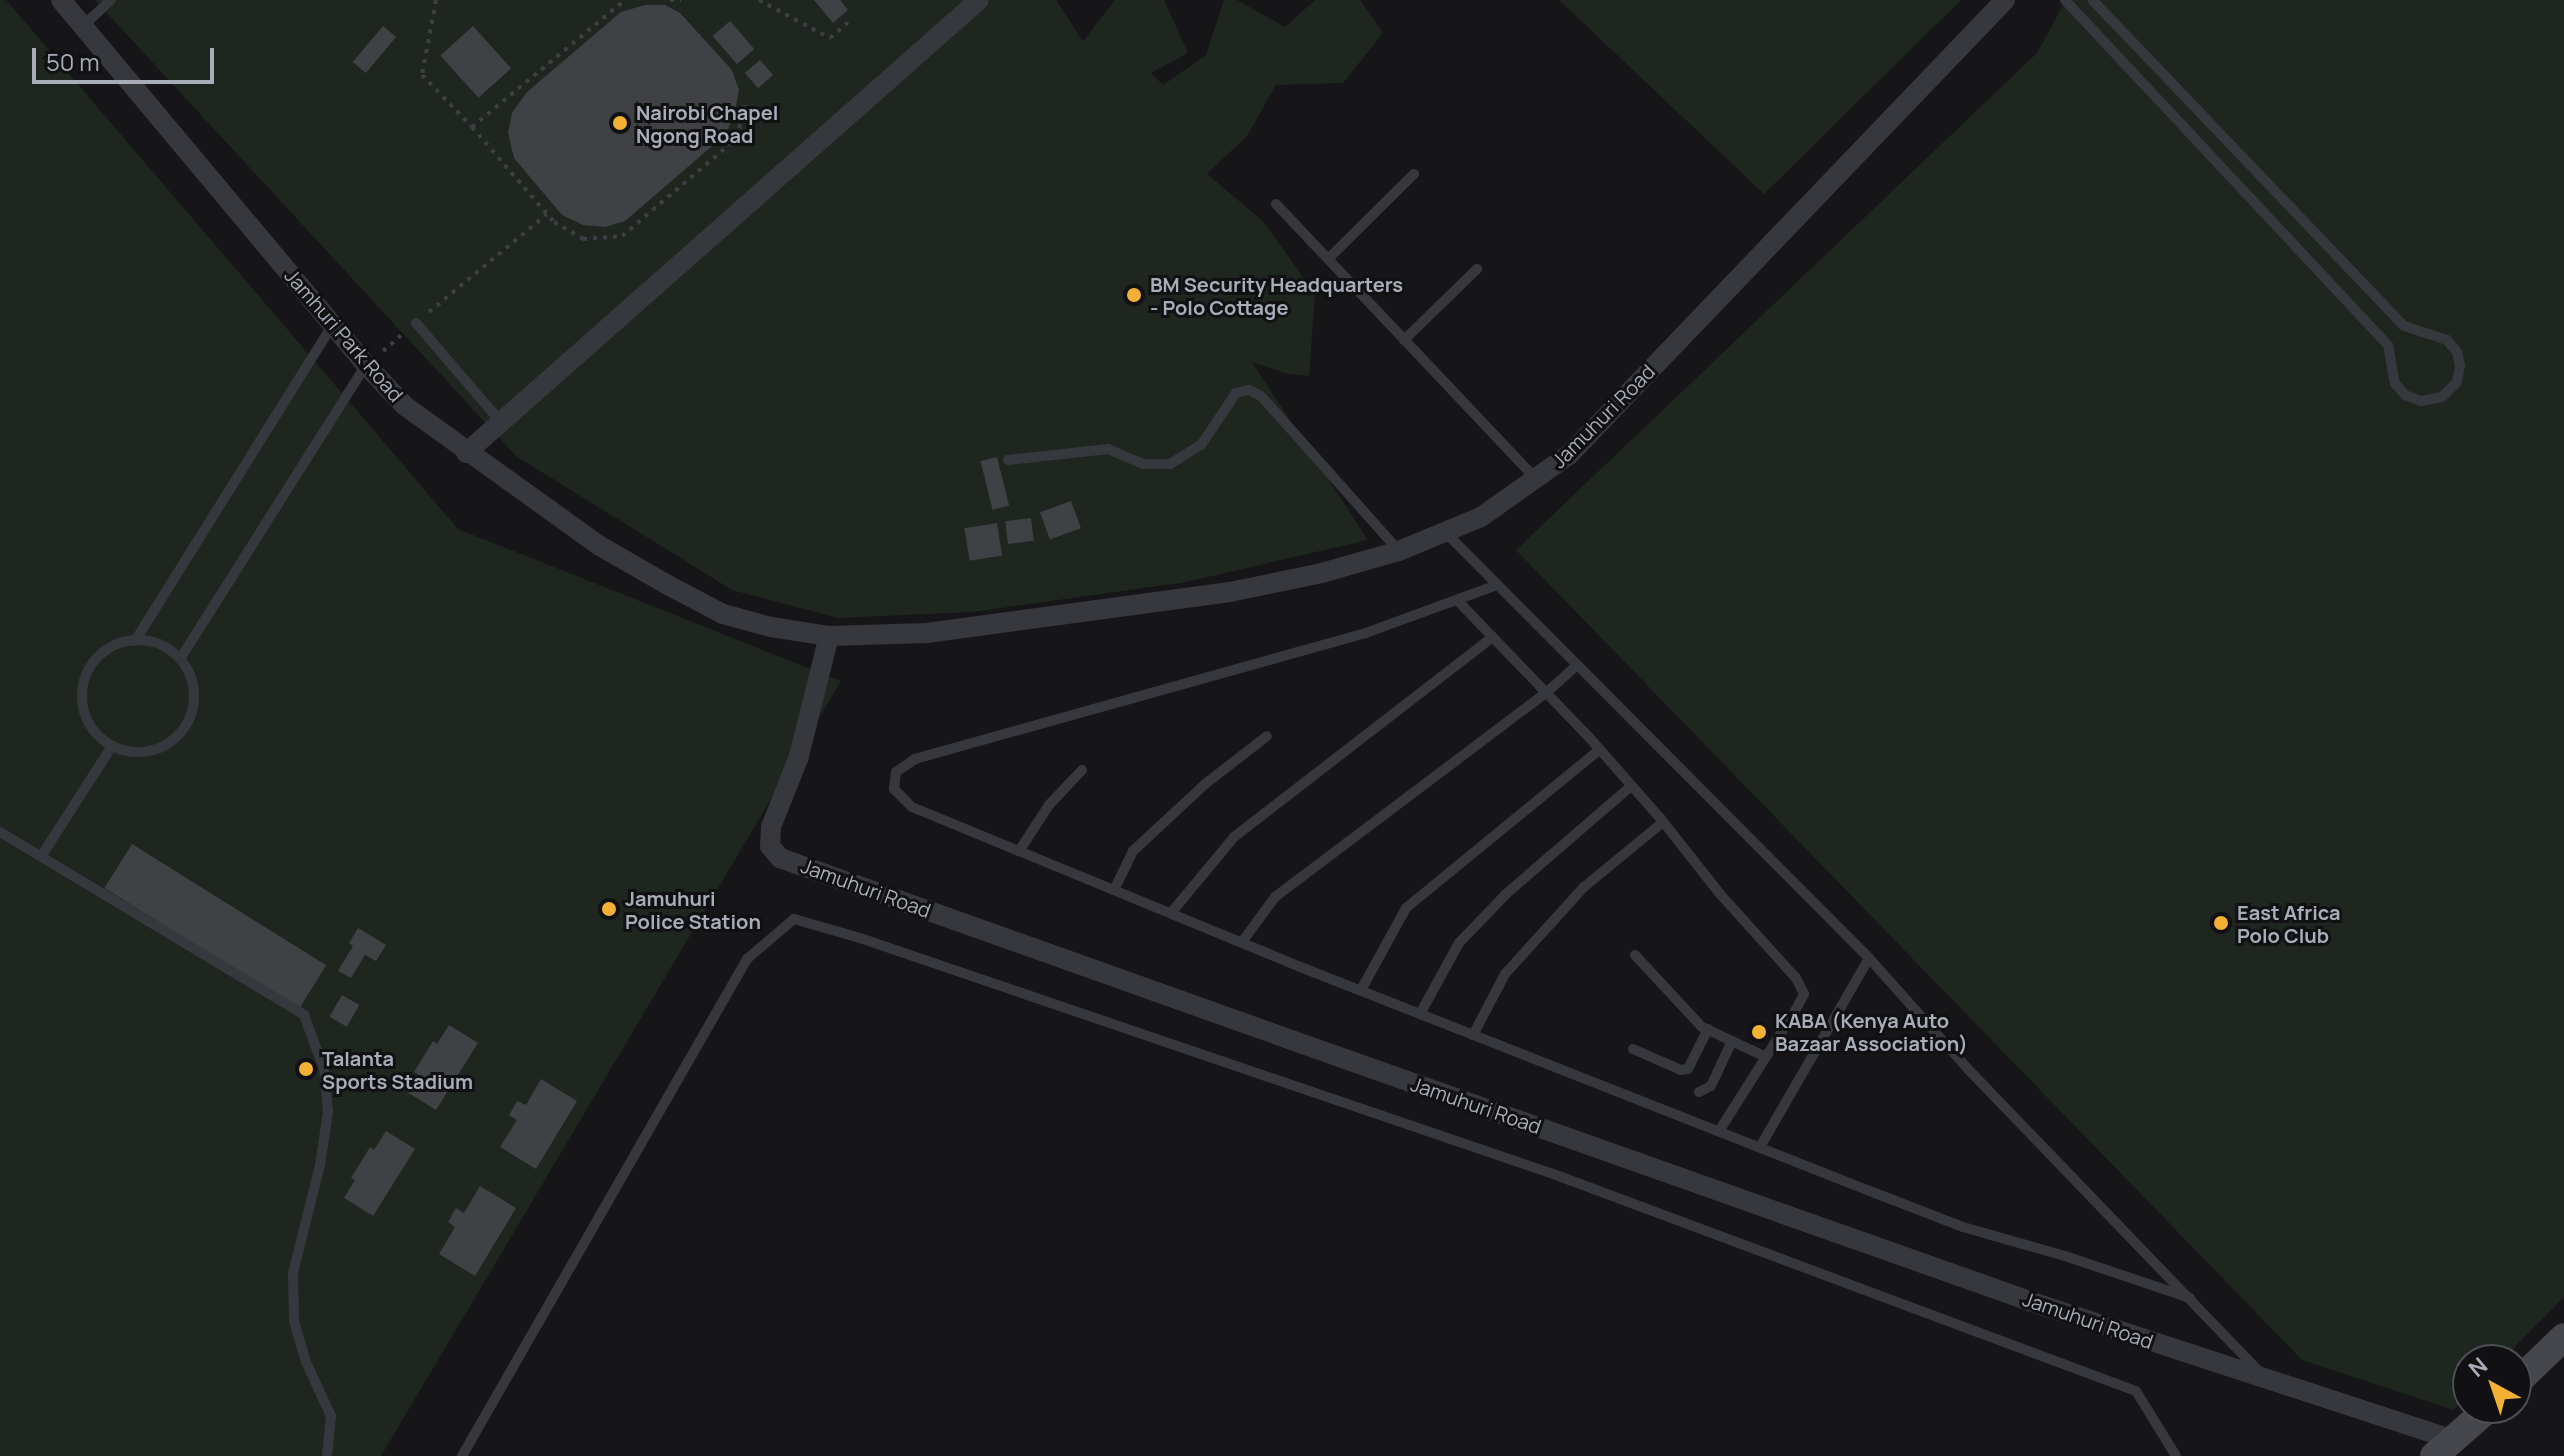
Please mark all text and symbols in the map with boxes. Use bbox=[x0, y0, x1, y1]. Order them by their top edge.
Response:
scale bar bbox=[36, 32, 218, 82]
text: 50 m bbox=[46, 45, 100, 78]
place label: Nairobi Chapel Ngong Road bbox=[636, 100, 778, 147]
marker: Nairobi Chapel Ngong Road bbox=[611, 114, 629, 132]
street label: Jamhuri Park Road bbox=[280, 264, 408, 406]
place label: BM Security Headquarters - Polo Cottage bbox=[1150, 272, 1403, 319]
marker: BM Security Headquarters - Polo Cottage bbox=[1125, 286, 1143, 304]
street label: Jamuhuri Road bbox=[1546, 359, 1660, 473]
street label: Jamuhuri Road bbox=[798, 853, 934, 923]
place label: Jamuhuri Police Station bbox=[625, 886, 761, 933]
marker: Jamuhuri Police Station bbox=[600, 900, 618, 918]
place label: East Africa Polo Club bbox=[2237, 900, 2341, 947]
marker: East Africa Polo Club bbox=[2212, 914, 2230, 932]
place label: KABA (Kenya Auto Bazaar Association) bbox=[1775, 1008, 1968, 1055]
marker: KABA (Kenya Auto Bazaar Association) bbox=[1750, 1023, 1768, 1041]
place label: Talanta Sports Stadium bbox=[322, 1046, 473, 1093]
marker: Talanta Sports Stadium bbox=[297, 1060, 315, 1078]
street label: Jamuhuri Road bbox=[1408, 1071, 1544, 1139]
street label: Jamuhuri Road bbox=[2020, 1286, 2156, 1354]
north arrow bbox=[2452, 1344, 2532, 1424]
text: N bbox=[2462, 1351, 2494, 1384]

